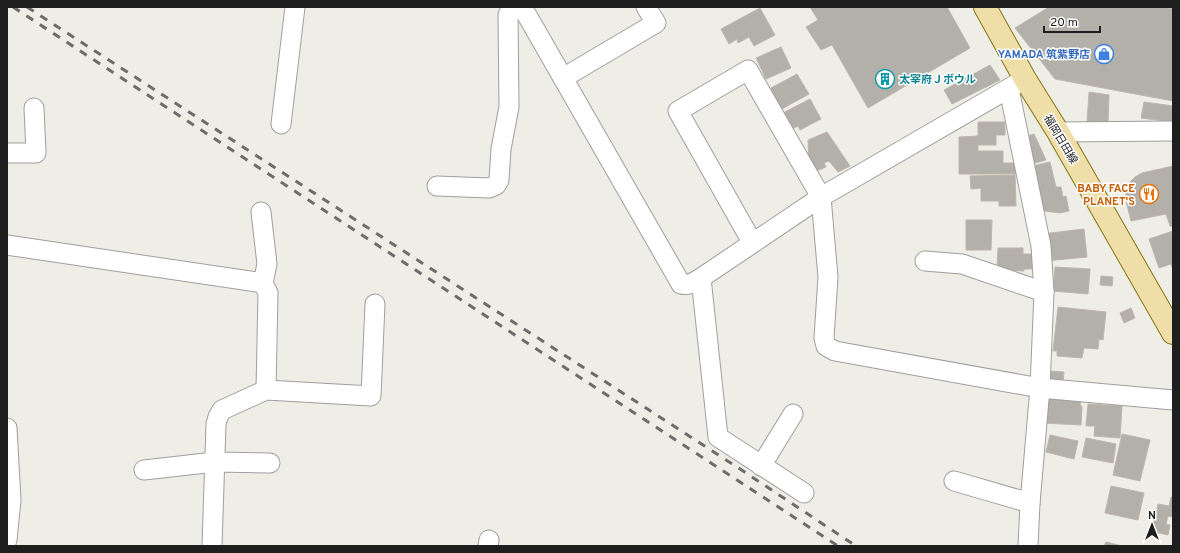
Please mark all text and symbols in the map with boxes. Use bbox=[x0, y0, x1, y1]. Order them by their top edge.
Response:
scale bar bbox=[1044, 8, 1100, 34]
text: 20 m bbox=[1050, 15, 1078, 31]
shop icon: YAMADA 筑紫野店 bbox=[1093, 43, 1115, 65]
place label: YAMADA 筑紫野店 bbox=[998, 48, 1090, 62]
building icon: 太宰府Ｊボウル bbox=[874, 68, 896, 90]
place label: 太宰府Ｊボウル bbox=[899, 73, 976, 87]
street label: 福岡日田線 bbox=[1040, 112, 1080, 167]
place label: BABY FACE PLANET'S bbox=[1077, 182, 1135, 209]
restaurant icon: BABY FACE PLANET'S bbox=[1138, 183, 1160, 205]
north arrow bbox=[1132, 505, 1172, 545]
text: N bbox=[1148, 509, 1156, 523]

